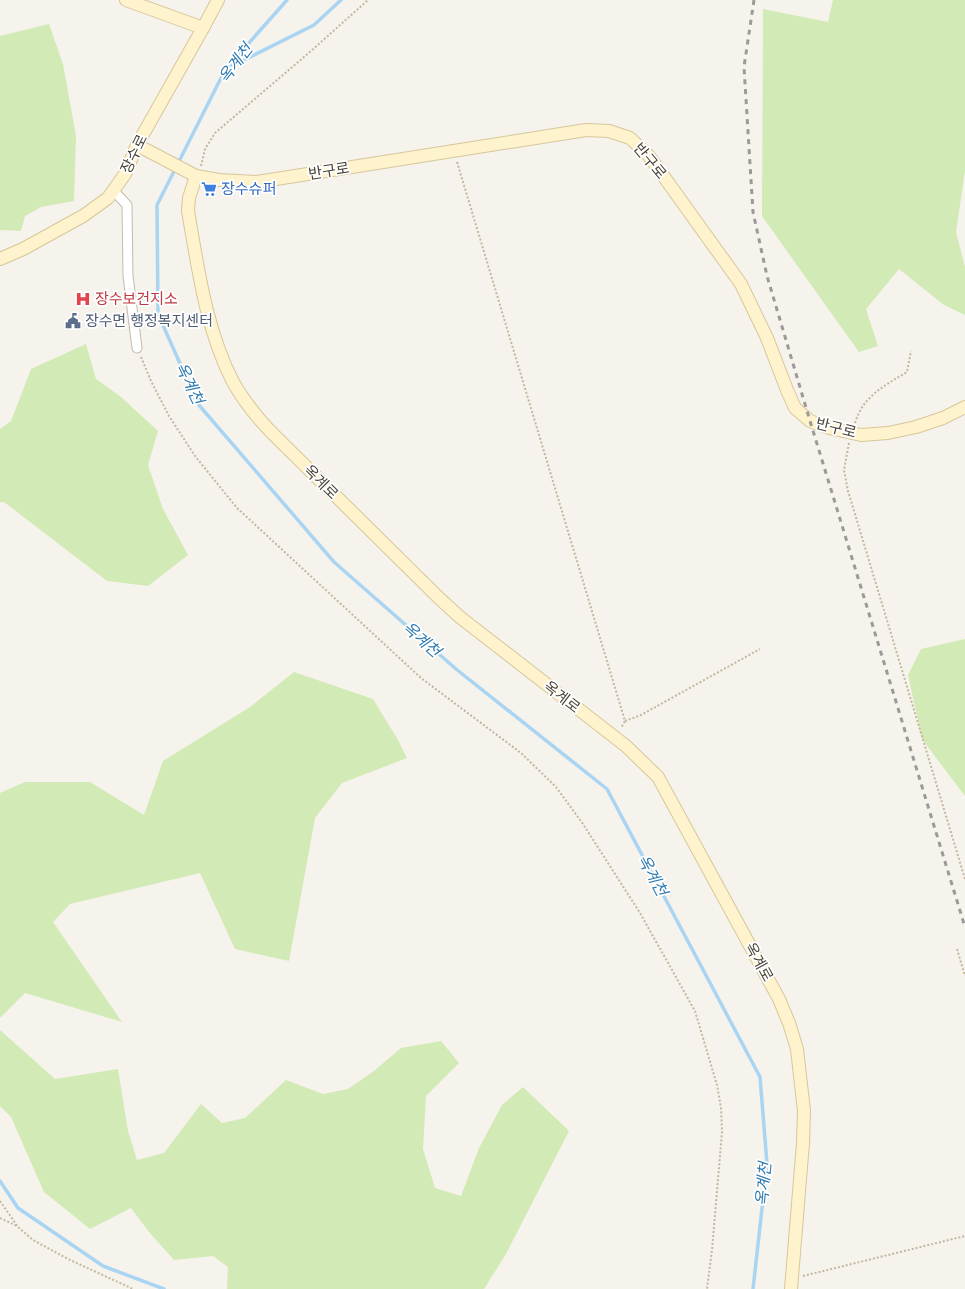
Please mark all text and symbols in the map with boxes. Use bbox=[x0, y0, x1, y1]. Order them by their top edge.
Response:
water label: 옥계천 bbox=[214, 38, 258, 87]
street label: 장수로 bbox=[116, 131, 151, 177]
street label: 반구로 bbox=[630, 139, 671, 183]
street label: 반구로 bbox=[307, 158, 351, 183]
place label: 장수슈퍼 bbox=[221, 179, 276, 198]
supermarket icon: 장수슈퍼 bbox=[200, 180, 218, 198]
place label: 장수보건지소 bbox=[95, 289, 178, 308]
hospital icon: 장수보건지소 bbox=[74, 290, 92, 308]
place label: 장수면 행정복지센터 bbox=[85, 311, 213, 330]
public building icon: 장수면 행정복지센터 bbox=[64, 312, 82, 330]
water label: 옥계천 bbox=[170, 359, 210, 410]
street label: 반구로 bbox=[814, 413, 859, 442]
street label: 옥계로 bbox=[300, 460, 343, 503]
water label: 옥계천 bbox=[398, 617, 447, 663]
street label: 옥계로 bbox=[540, 676, 584, 717]
water label: 옥계천 bbox=[633, 851, 673, 902]
street label: 옥계로 bbox=[741, 939, 778, 984]
water label: 옥계천 bbox=[751, 1159, 776, 1207]

